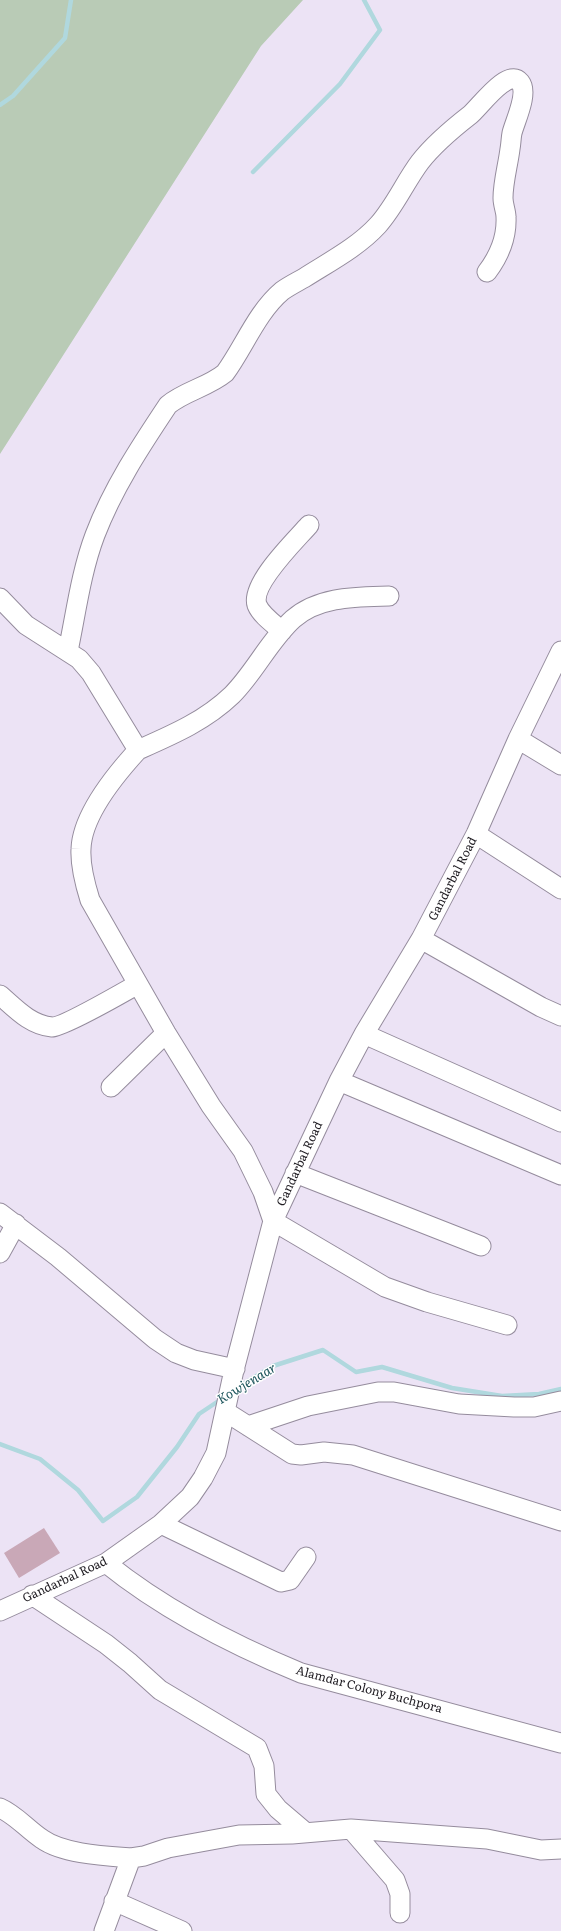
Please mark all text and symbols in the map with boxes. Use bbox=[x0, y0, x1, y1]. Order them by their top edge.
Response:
street label: Gandarbal Road bbox=[426, 835, 480, 923]
street label: Gandarbal Road bbox=[274, 1119, 326, 1209]
water label: Kowjenaar bbox=[215, 1360, 279, 1408]
street label: Gandarbal Road bbox=[20, 1554, 110, 1606]
street label: Alamdar Colony Buchpora bbox=[294, 1664, 444, 1716]

